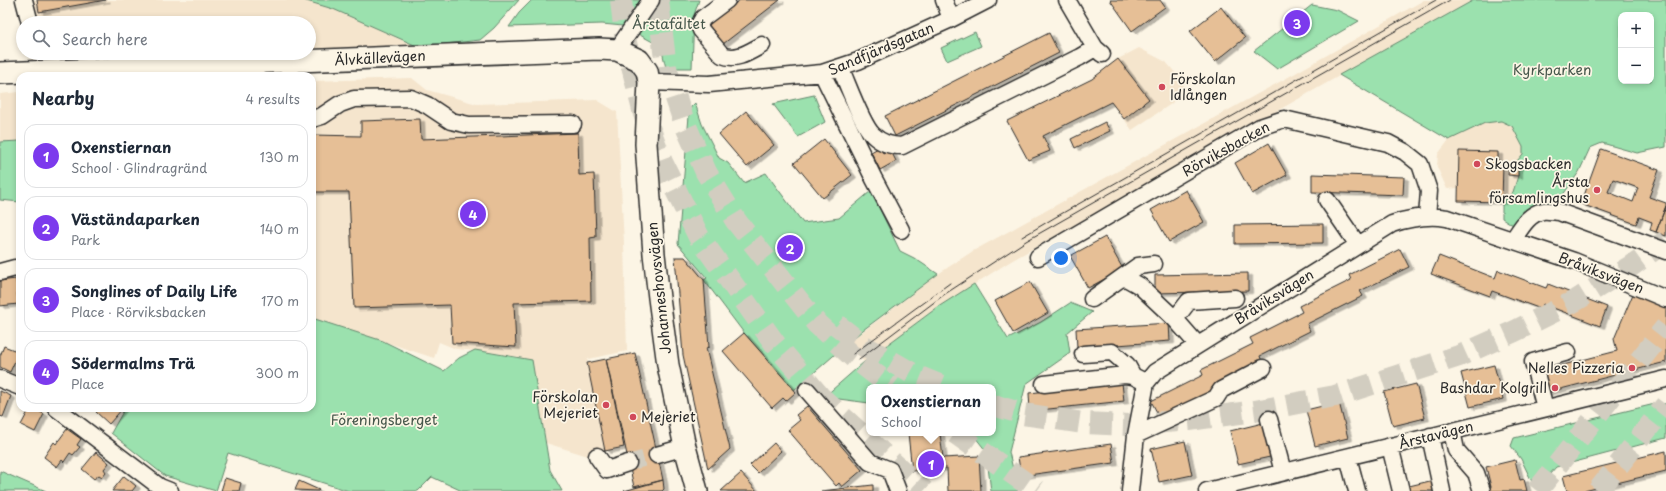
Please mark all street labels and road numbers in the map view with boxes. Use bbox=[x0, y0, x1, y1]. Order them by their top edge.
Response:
street label: Sandfjärdsgatan bbox=[825, 17, 937, 80]
street label: Älvkällevägen bbox=[334, 45, 426, 70]
street label: Rörviksbacken bbox=[1178, 116, 1273, 181]
street label: Johanneshovsvägen bbox=[641, 221, 676, 355]
street label: Bråviksvägen bbox=[1555, 247, 1647, 298]
street label: Bråviksvägen bbox=[1230, 264, 1318, 329]
street label: Årstavägen bbox=[1396, 415, 1475, 454]

